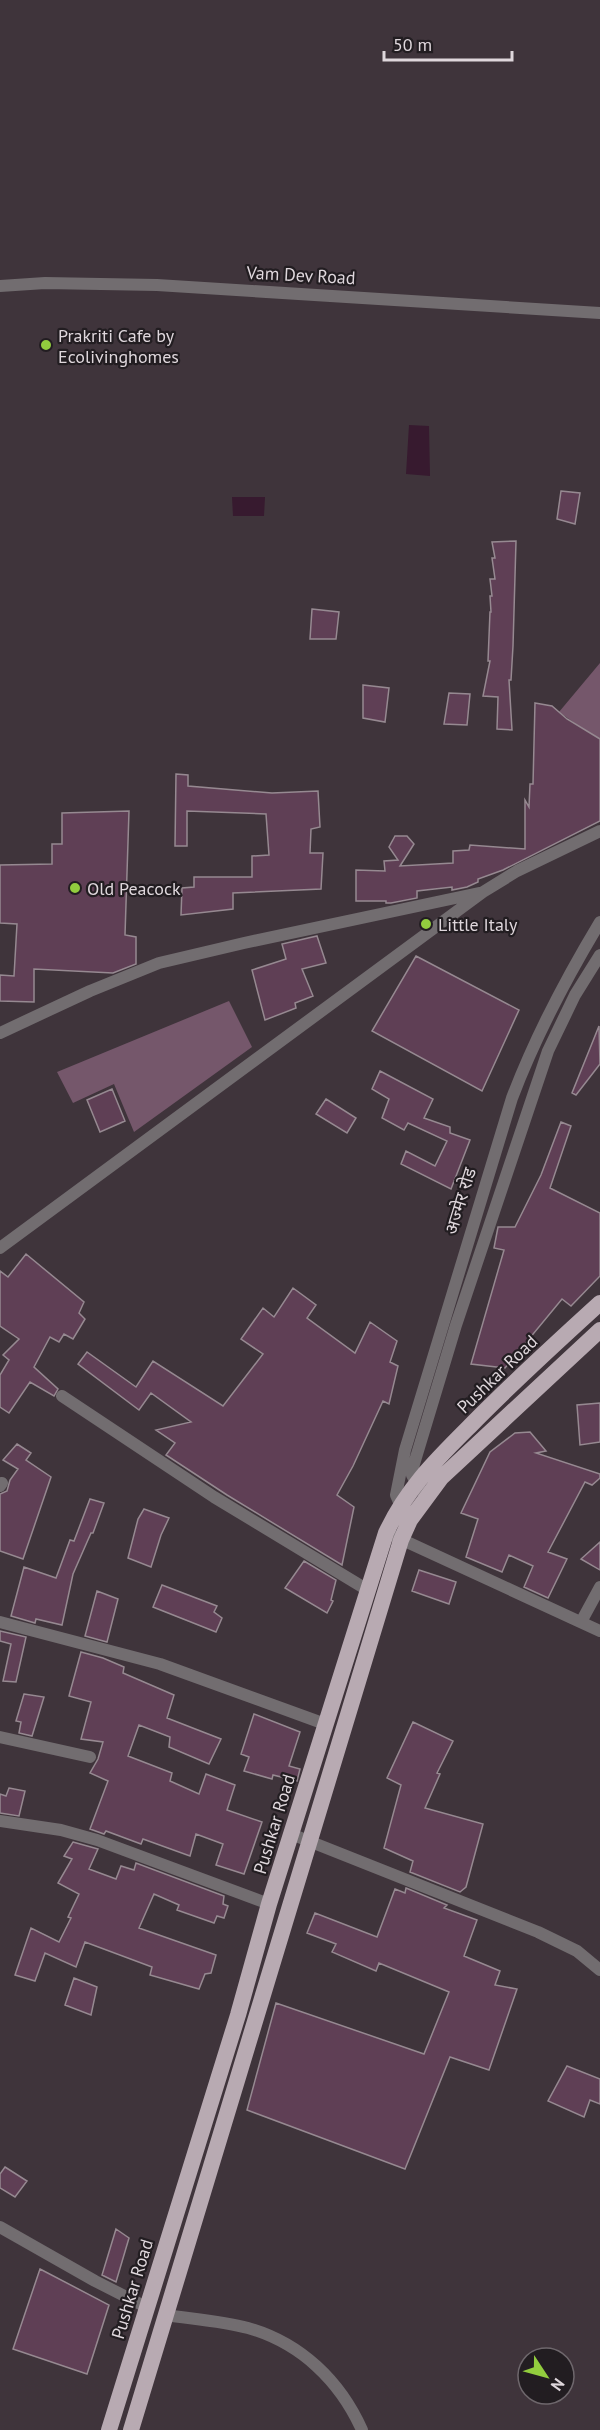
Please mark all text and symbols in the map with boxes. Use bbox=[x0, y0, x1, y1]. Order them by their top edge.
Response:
scale bar bbox=[384, 24, 512, 62]
text: 50 m bbox=[393, 33, 432, 56]
street label: Vam Dev Road bbox=[245, 261, 356, 289]
place label: Prakriti Cafe by Ecolivinghomes bbox=[58, 324, 179, 368]
marker: Prakriti Cafe by Ecolivinghomes bbox=[39, 338, 53, 352]
place label: Old Peacock bbox=[87, 877, 181, 900]
marker: Old Peacock bbox=[68, 881, 82, 895]
place label: Little Italy bbox=[438, 913, 518, 936]
marker: Little Italy bbox=[419, 917, 433, 931]
street label: अज्मेर रोड bbox=[439, 1164, 481, 1237]
street label: Pushkar Road bbox=[452, 1330, 542, 1418]
street label: Pushkar Road bbox=[248, 1771, 300, 1877]
street label: Pushkar Road bbox=[106, 2236, 158, 2342]
north arrow bbox=[516, 2346, 576, 2406]
text: N bbox=[547, 2375, 569, 2395]

